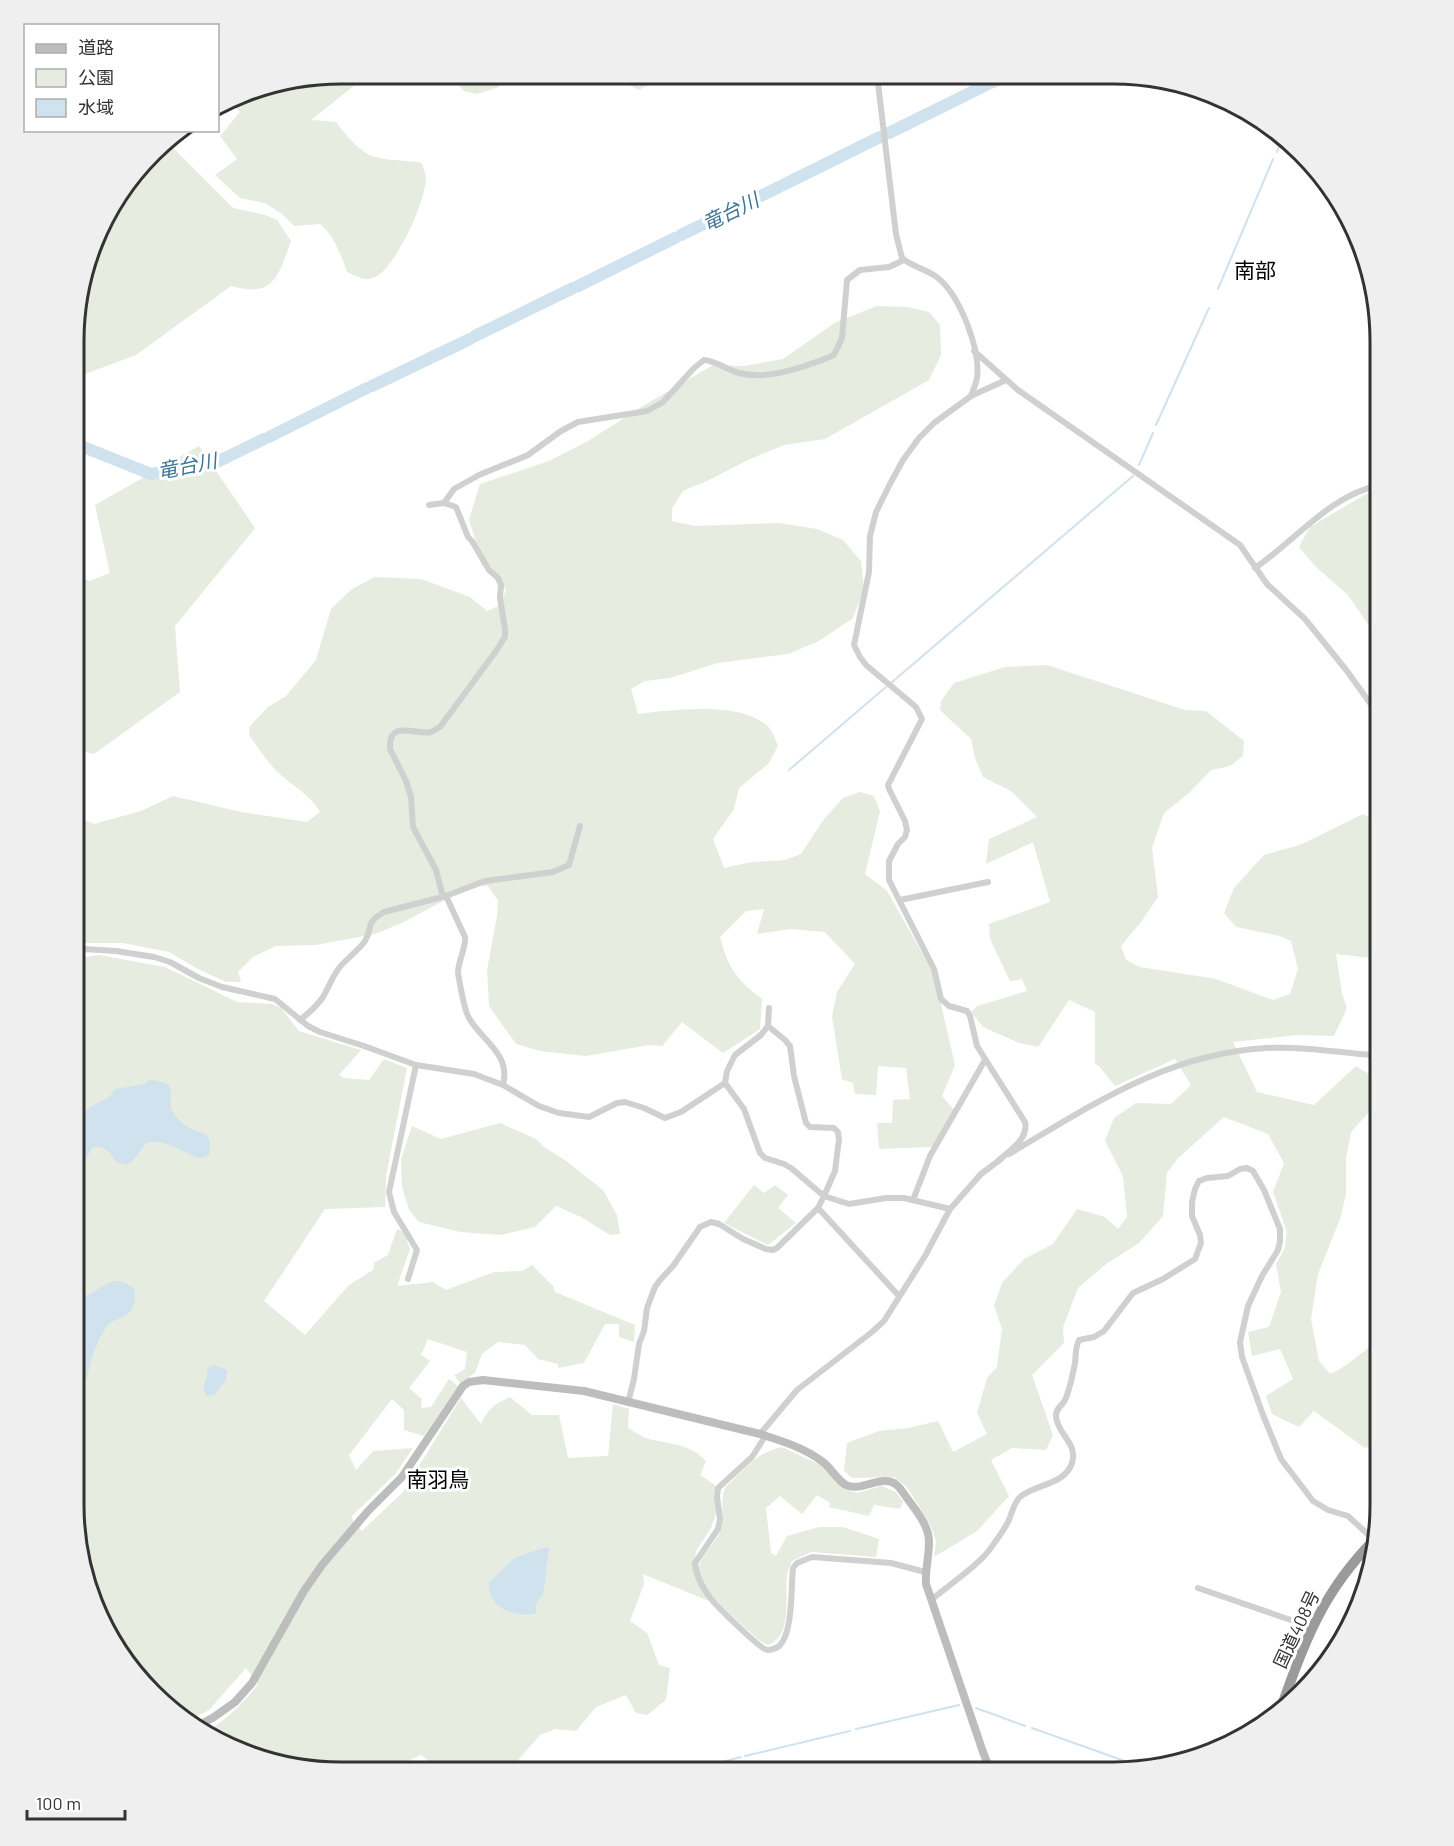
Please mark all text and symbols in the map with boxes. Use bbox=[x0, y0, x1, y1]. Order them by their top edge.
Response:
legend bbox=[24, 24, 219, 132]
text: 道路 bbox=[78, 36, 114, 58]
text: 公園 bbox=[78, 66, 114, 88]
text: 水域 bbox=[78, 96, 114, 118]
water label: 竜台川 bbox=[698, 186, 764, 235]
district label: 南部 bbox=[1234, 257, 1276, 282]
water label: 竜台川 bbox=[155, 447, 221, 483]
district label: 南羽鳥 bbox=[407, 1466, 470, 1491]
street label: 国道408号 bbox=[1268, 1587, 1324, 1671]
scale bar bbox=[27, 1783, 124, 1821]
text: 100 m bbox=[36, 1792, 81, 1814]

